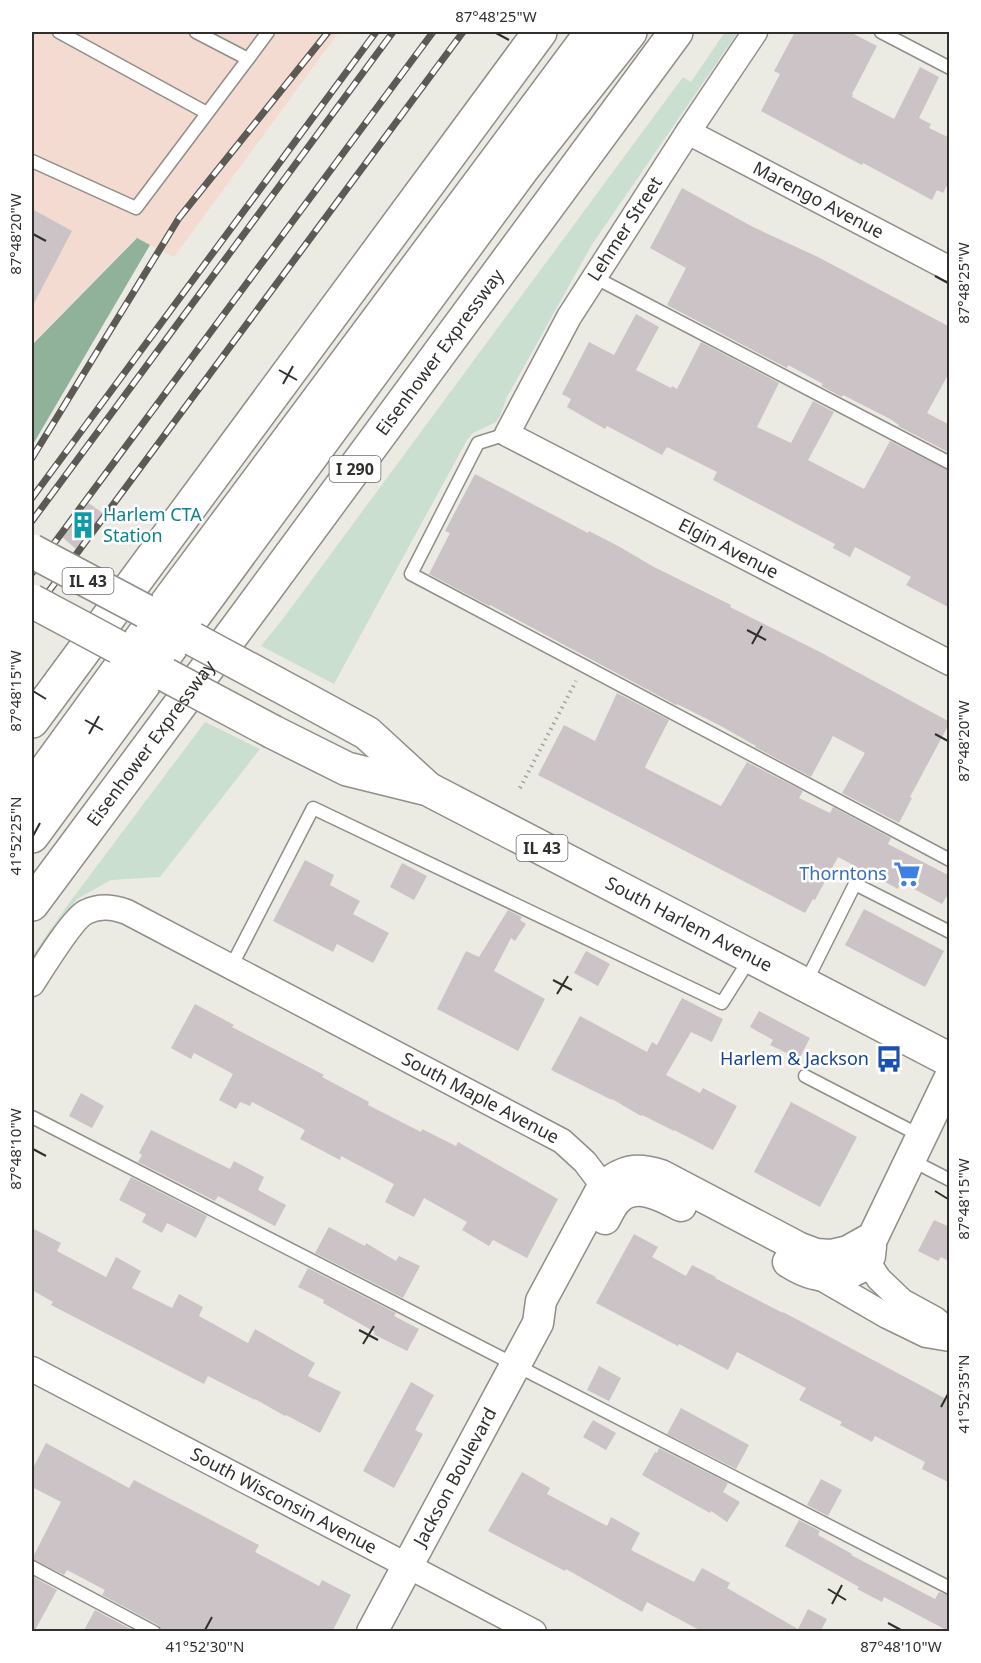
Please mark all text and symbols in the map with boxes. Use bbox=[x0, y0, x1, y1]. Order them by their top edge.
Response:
text: 87°48'25"W bbox=[455, 6, 537, 26]
street label: Marengo Avenue bbox=[749, 155, 888, 243]
street label: Lehmer Street bbox=[581, 171, 667, 285]
text: 87°48'20"W bbox=[5, 193, 25, 275]
text: 87°48'25"W bbox=[953, 242, 973, 324]
street label: Eisenhower Expressway bbox=[370, 263, 509, 440]
road number: I 290 bbox=[330, 456, 380, 482]
place label: Harlem CTA Station bbox=[103, 502, 202, 547]
building icon: Harlem CTA Station bbox=[68, 510, 98, 540]
street label: Elgin Avenue bbox=[675, 512, 783, 583]
road number: IL 43 bbox=[62, 568, 113, 594]
text: 87°48'15"W bbox=[5, 650, 25, 732]
street label: Eisenhower Expressway bbox=[81, 654, 221, 831]
text: 87°48'20"W bbox=[953, 700, 973, 782]
text: 41°52'25"N bbox=[5, 797, 25, 875]
road number: IL 43 bbox=[516, 835, 568, 861]
supermarket icon: Thorntons bbox=[892, 859, 922, 889]
place label: Thorntons bbox=[799, 861, 887, 885]
street label: South Harlem Avenue bbox=[602, 870, 777, 977]
bus stop icon: Harlem & Jackson bbox=[874, 1044, 904, 1074]
street label: South Maple Avenue bbox=[398, 1046, 564, 1148]
place label: Harlem & Jackson bbox=[720, 1046, 869, 1070]
text: 87°48'10"W bbox=[5, 1108, 25, 1190]
text: 87°48'15"W bbox=[953, 1158, 973, 1240]
text: 41°52'35"N bbox=[953, 1355, 973, 1433]
street label: Jackson Boulevard bbox=[406, 1403, 501, 1552]
street label: South Wisconsin Avenue bbox=[187, 1441, 381, 1559]
text: 41°52'30"N bbox=[166, 1636, 244, 1656]
text: 87°48'10"W bbox=[860, 1636, 942, 1656]

